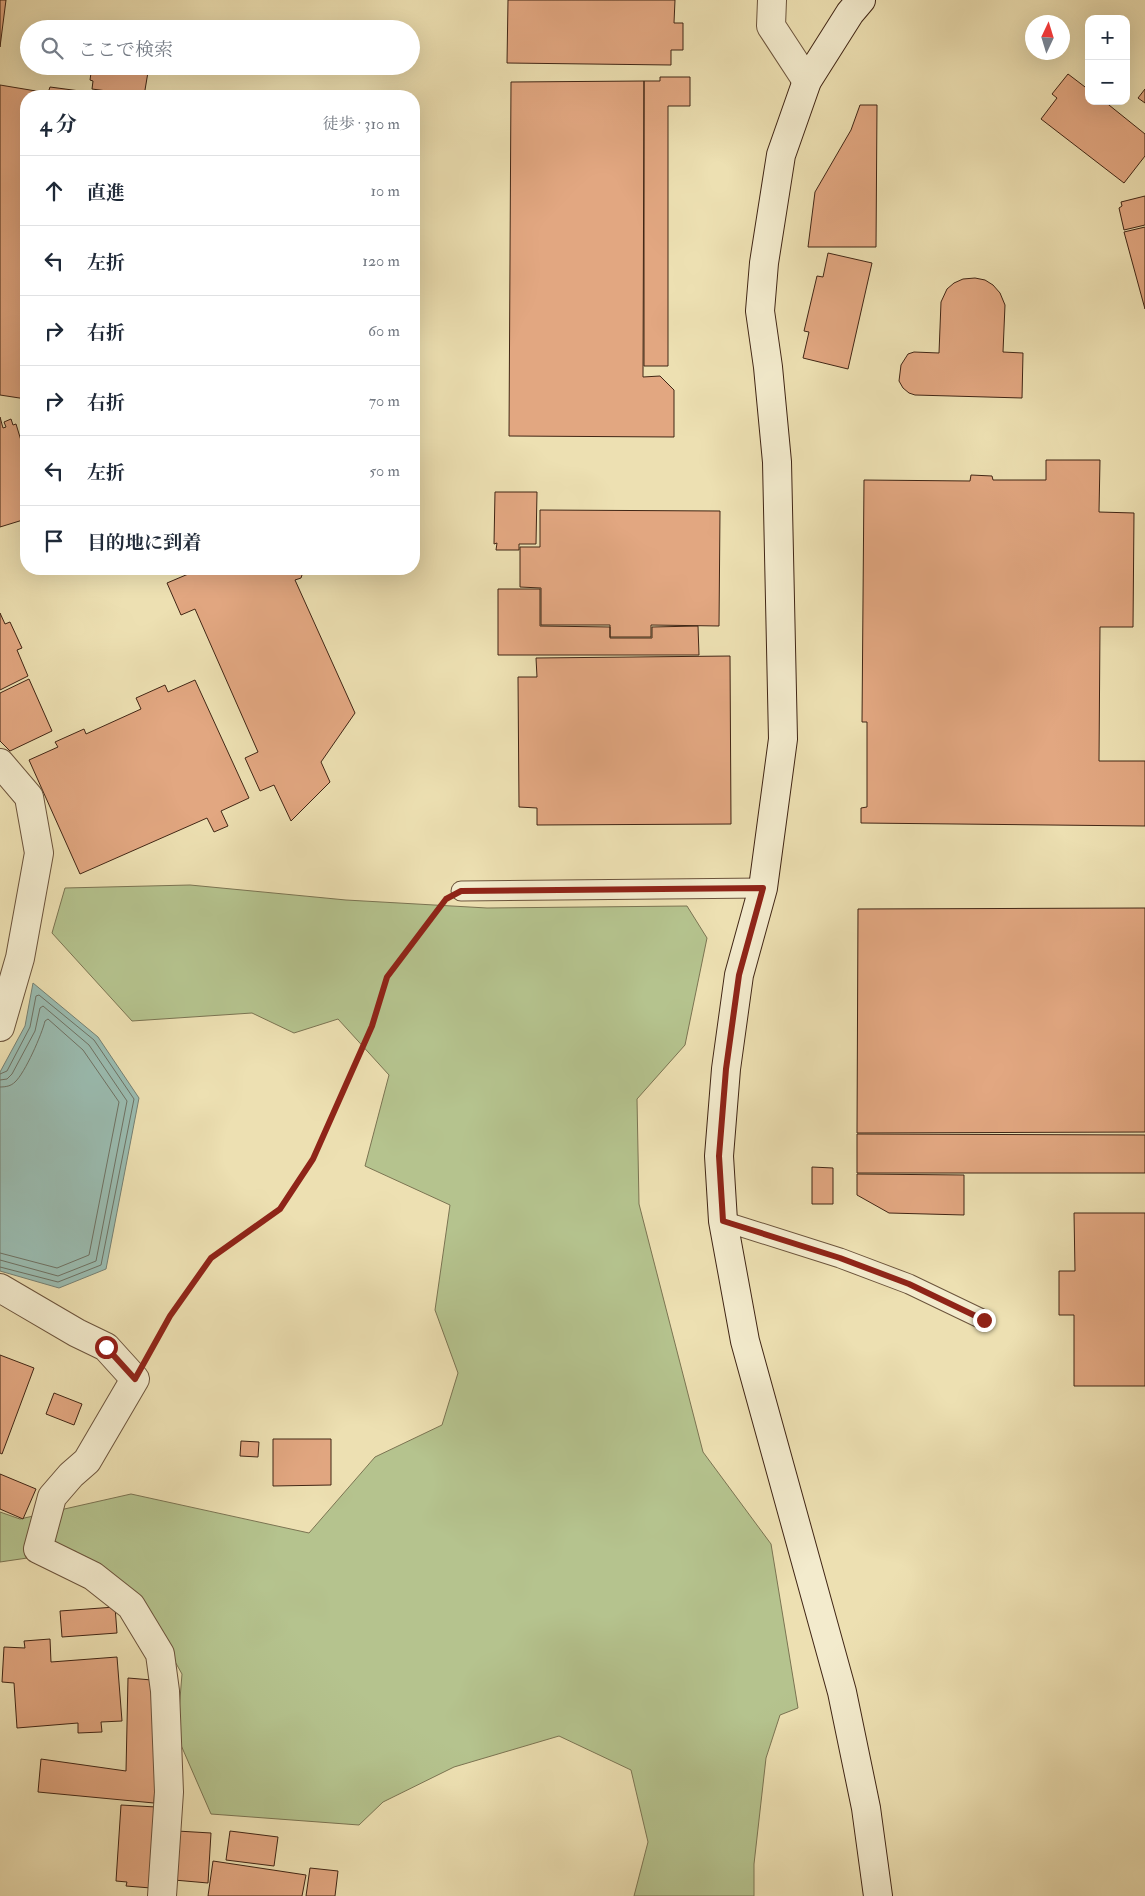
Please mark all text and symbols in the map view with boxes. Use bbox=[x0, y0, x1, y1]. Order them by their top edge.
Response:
north arrow bbox=[1025, 15, 1070, 60]
map controls bbox=[1085, 15, 1130, 105]
button: + bbox=[1085, 15, 1130, 60]
search box bbox=[20, 20, 420, 75]
icon: search bbox=[38, 34, 66, 62]
text: ここで検索 bbox=[78, 38, 173, 62]
button: − bbox=[1085, 60, 1130, 105]
text: 4 分 bbox=[40, 111, 77, 138]
text: 徒歩 · 310 m bbox=[322, 114, 400, 134]
icon: ahead bbox=[40, 177, 68, 205]
text: 直進 bbox=[87, 181, 125, 205]
text: 10 m bbox=[370, 181, 400, 201]
icon: left bbox=[40, 247, 68, 275]
text: 左折 bbox=[87, 251, 125, 275]
text: 120 m bbox=[362, 251, 400, 271]
icon: right bbox=[40, 317, 68, 345]
text: 右折 bbox=[87, 321, 125, 345]
text: 60 m bbox=[368, 321, 400, 341]
icon: right bbox=[40, 387, 68, 415]
text: 右折 bbox=[87, 391, 125, 415]
text: 70 m bbox=[369, 391, 400, 411]
icon: left bbox=[40, 457, 68, 485]
text: 左折 bbox=[87, 461, 125, 485]
text: 50 m bbox=[369, 461, 400, 481]
icon: arrive bbox=[40, 527, 68, 555]
text: 目的地に到着 bbox=[87, 531, 201, 555]
route end bbox=[973, 1309, 996, 1332]
route start bbox=[95, 1336, 118, 1359]

